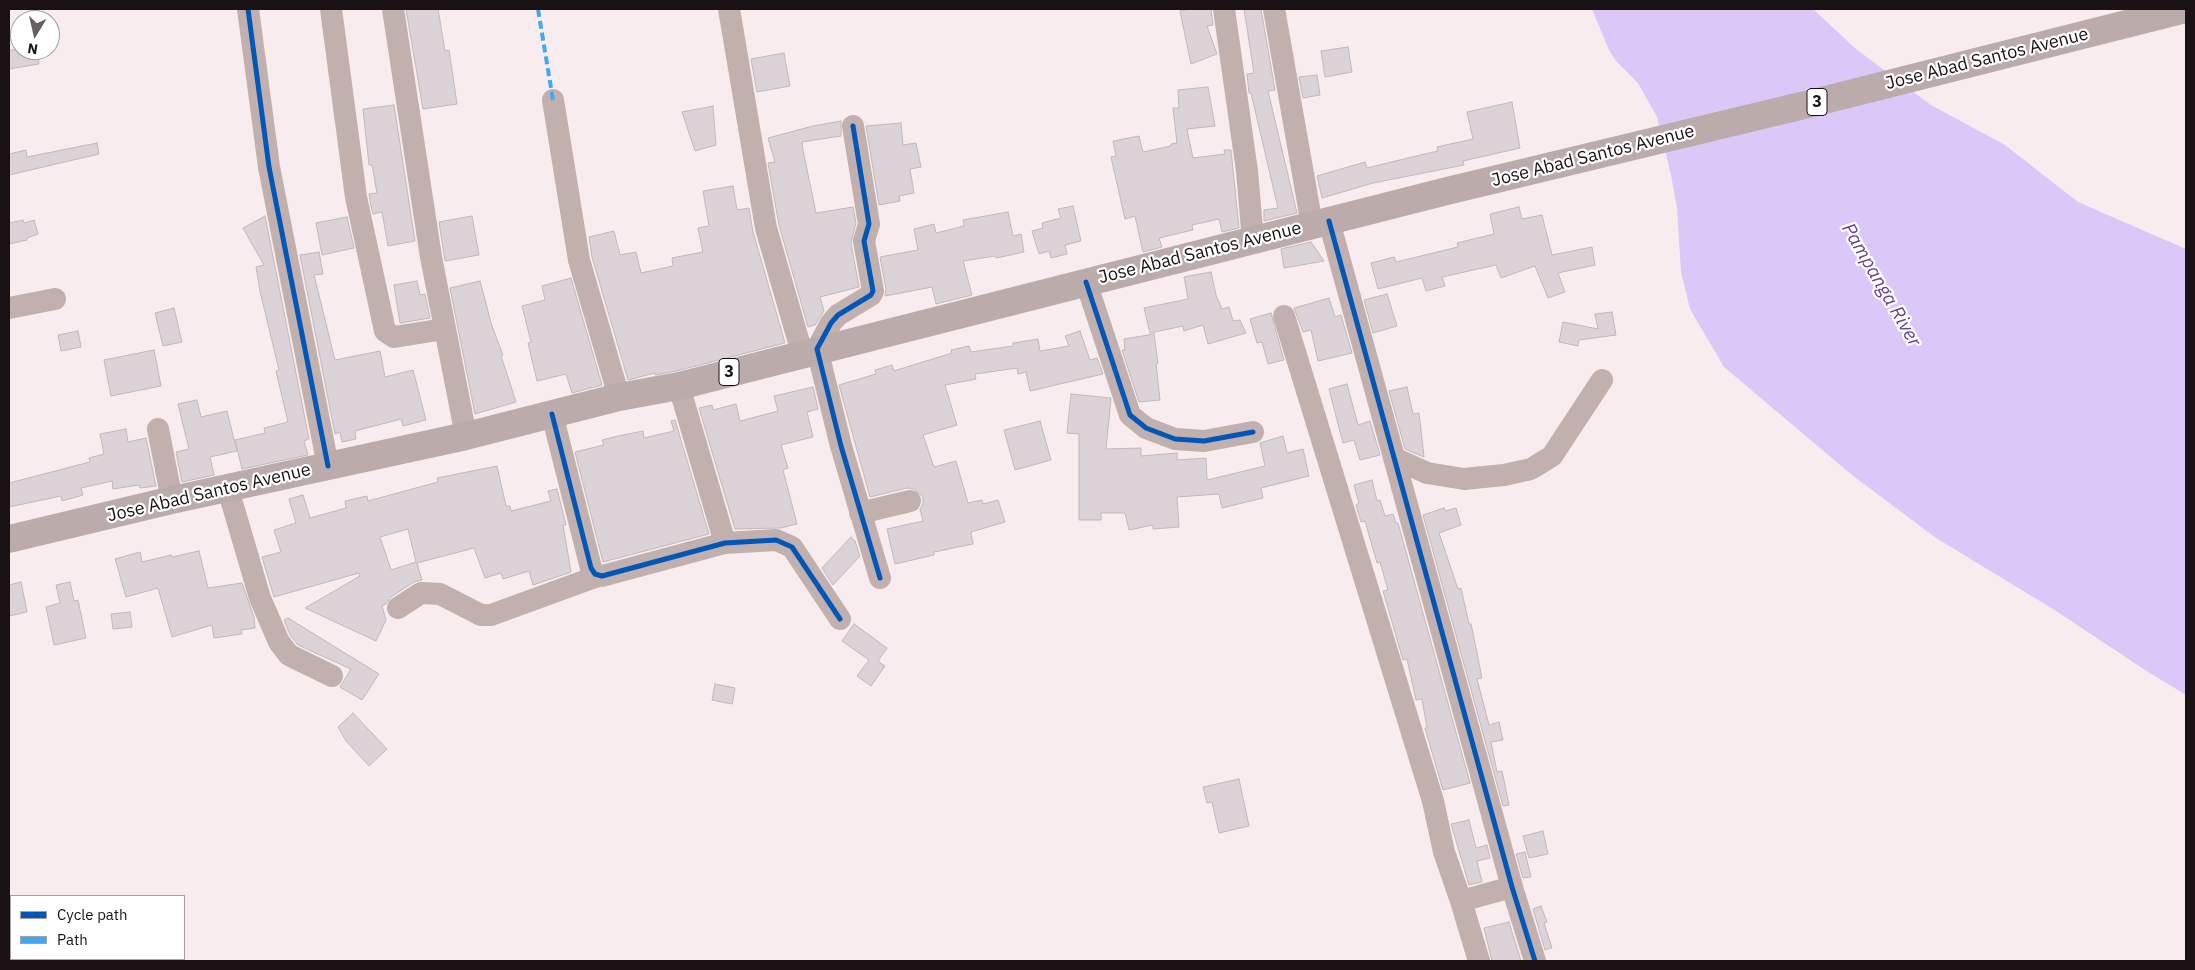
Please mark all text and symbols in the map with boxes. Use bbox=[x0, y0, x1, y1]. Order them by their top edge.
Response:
north arrow bbox=[10, 10, 60, 60]
street label: Jose Abad Santos Avenue bbox=[1883, 23, 2091, 95]
text: N bbox=[26, 39, 39, 59]
road number: 3 bbox=[1807, 88, 1827, 115]
street label: Jose Abad Santos Avenue bbox=[1489, 120, 1697, 192]
street label: Jose Abad Santos Avenue bbox=[1096, 217, 1304, 289]
water label: Pampanga River bbox=[1836, 219, 1926, 351]
road number: 3 bbox=[719, 358, 739, 386]
street label: Jose Abad Santos Avenue bbox=[105, 459, 313, 527]
legend bbox=[10, 895, 185, 960]
text: Cycle path bbox=[57, 905, 128, 924]
text: Path bbox=[57, 930, 88, 949]

